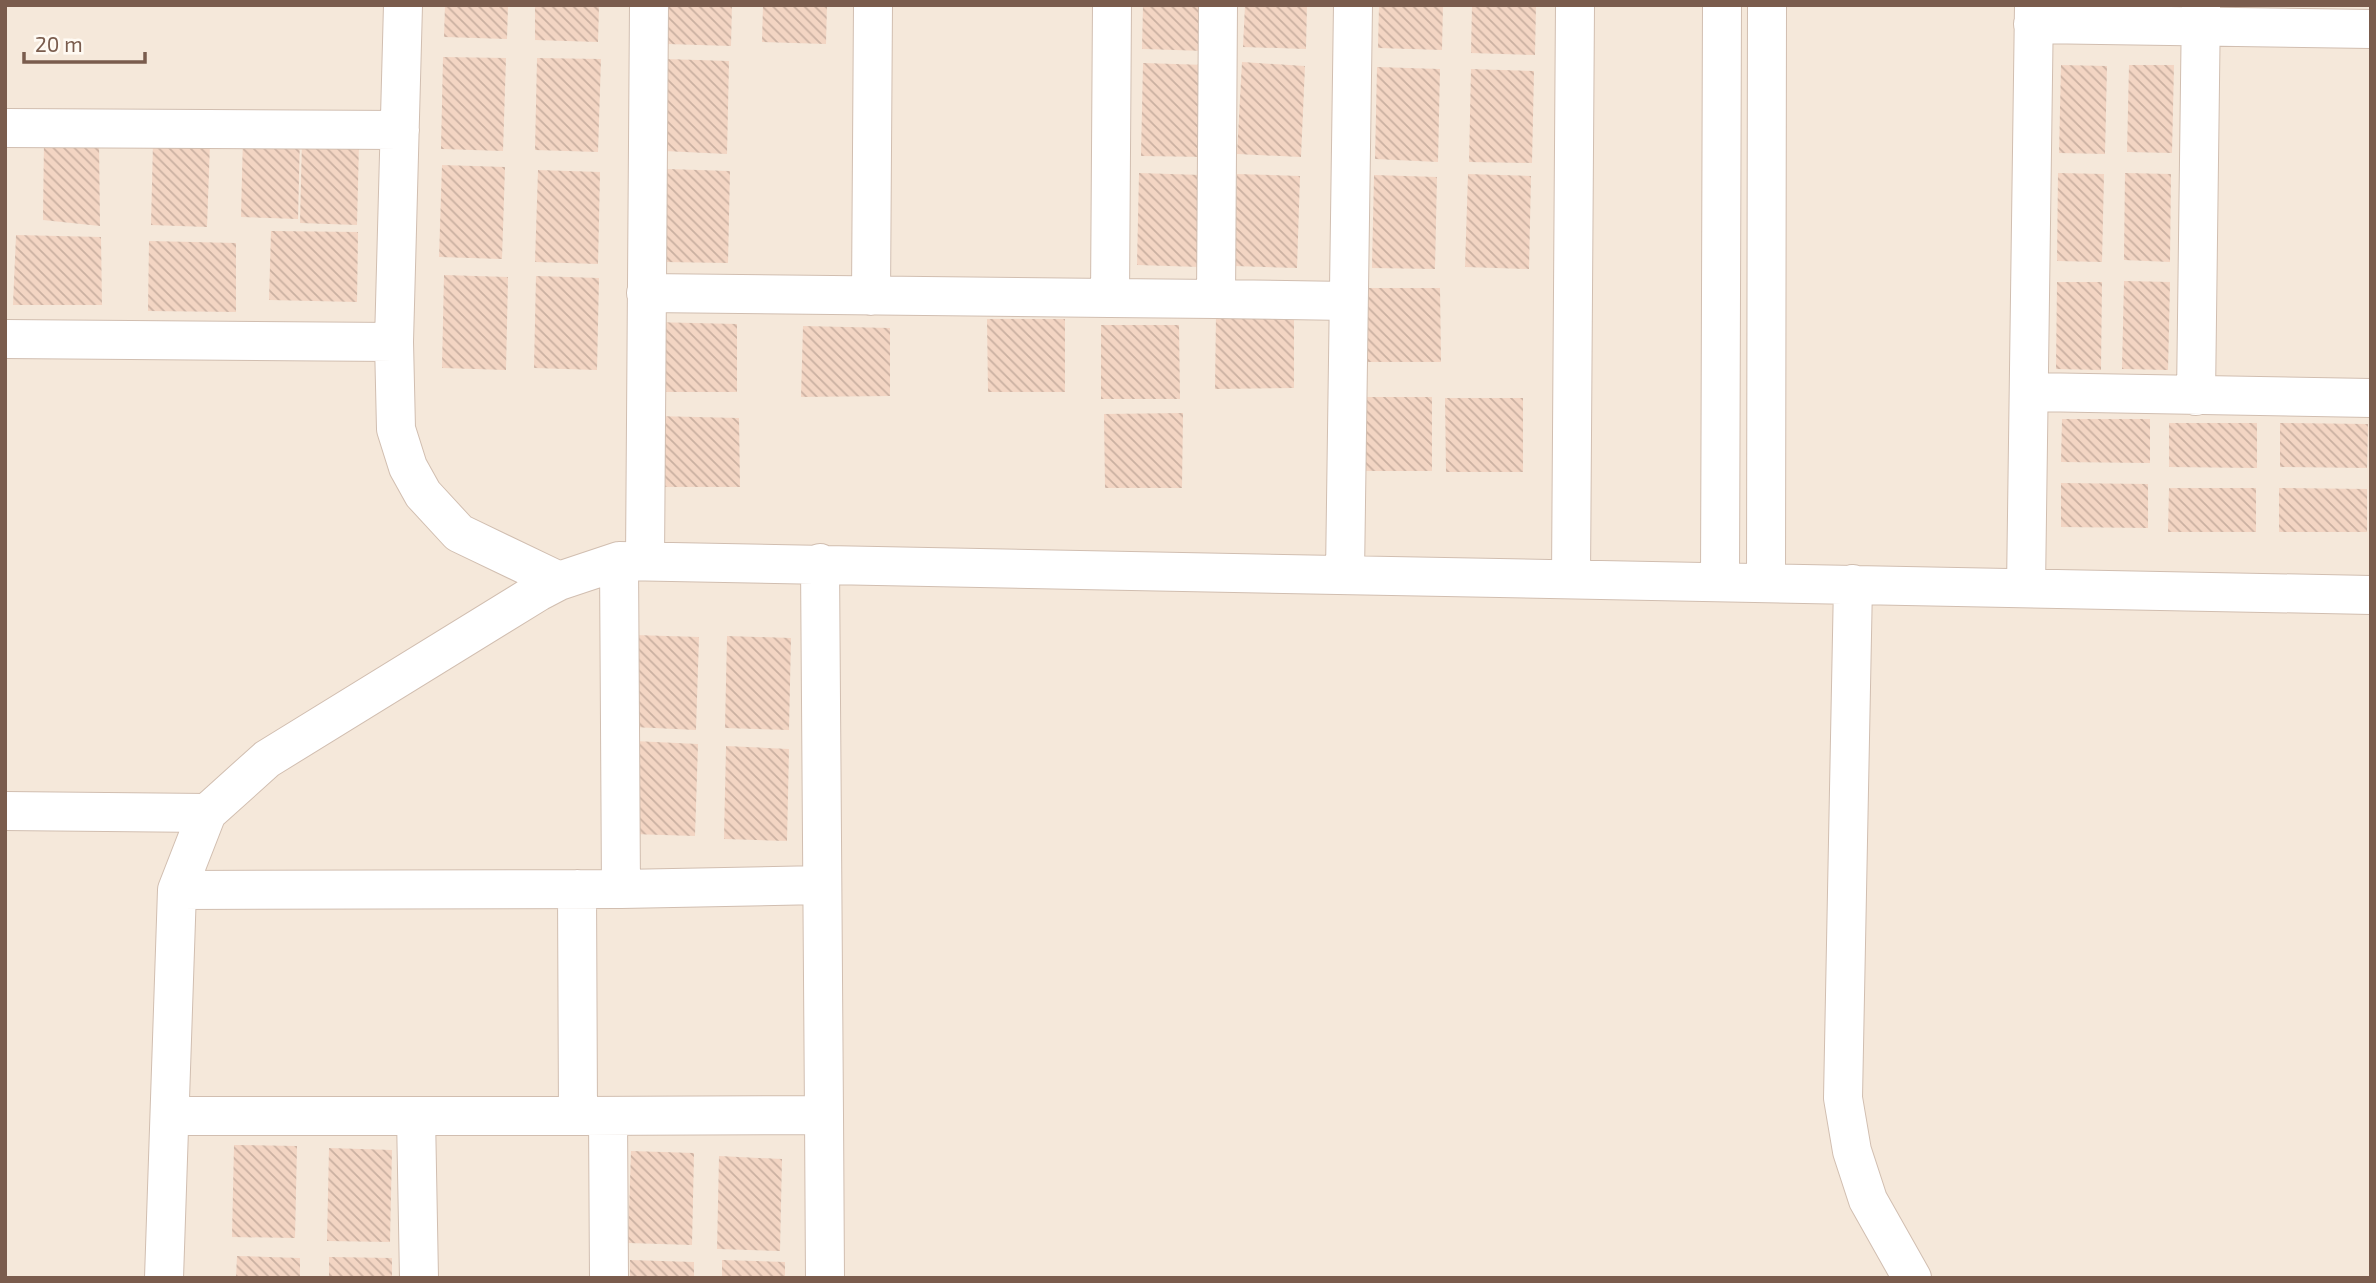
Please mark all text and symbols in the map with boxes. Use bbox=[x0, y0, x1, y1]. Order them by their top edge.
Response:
scale bar bbox=[24, 21, 145, 65]
text: 20 m bbox=[35, 31, 83, 56]

